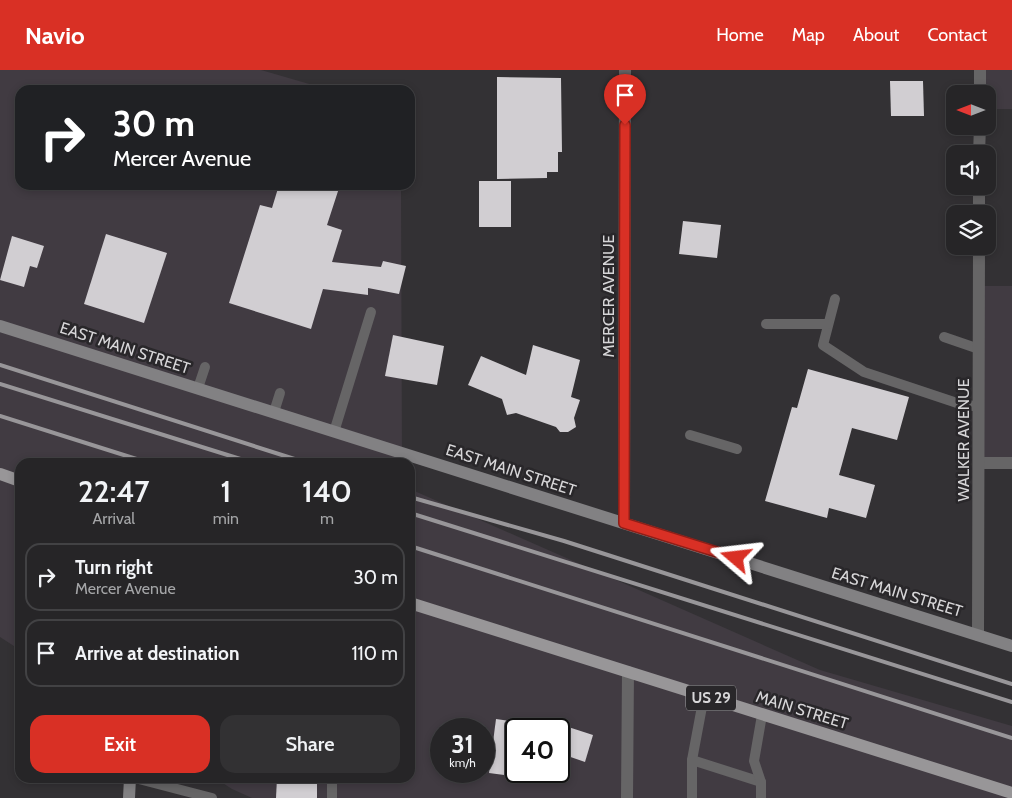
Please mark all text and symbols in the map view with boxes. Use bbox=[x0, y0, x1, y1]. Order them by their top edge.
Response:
text: Navio bbox=[25, 21, 85, 50]
text: Home bbox=[716, 24, 764, 46]
text: Map bbox=[792, 24, 825, 46]
text: About bbox=[853, 24, 899, 46]
text: Contact bbox=[927, 24, 987, 46]
pin bbox=[604, 74, 646, 125]
icon: arrive bbox=[611, 81, 639, 109]
north arrow bbox=[946, 85, 996, 135]
map controls bbox=[946, 85, 996, 255]
text: 30 m bbox=[113, 102, 195, 145]
icon: right bbox=[30, 105, 95, 170]
text: Mercer Avenue bbox=[113, 145, 251, 172]
button: sound bbox=[946, 145, 996, 195]
button: layers bbox=[946, 205, 996, 255]
street label: MERCER AVENUE bbox=[599, 234, 618, 357]
street label: EAST MAIN STREET bbox=[58, 318, 193, 378]
street label: WALKER AVENUE bbox=[954, 378, 973, 502]
street label: EAST MAIN STREET bbox=[444, 440, 579, 500]
text: 22:47 bbox=[78, 473, 150, 510]
text: 1 bbox=[221, 473, 231, 510]
text: 140 bbox=[302, 473, 352, 510]
text: Arrival bbox=[93, 509, 135, 528]
text: min bbox=[213, 509, 239, 528]
text: m bbox=[320, 509, 334, 528]
position arrow bbox=[709, 531, 761, 583]
text: Turn right bbox=[75, 556, 153, 579]
icon: right bbox=[32, 563, 60, 591]
street label: EAST MAIN STREET bbox=[829, 563, 965, 621]
text: 30 m bbox=[354, 566, 398, 589]
text: Mercer Avenue bbox=[75, 579, 176, 598]
icon: arrive bbox=[32, 639, 60, 667]
text: Arrive at destination bbox=[75, 642, 239, 665]
text: 110 m bbox=[351, 642, 398, 665]
road number: US 29 bbox=[686, 686, 736, 710]
street label: MAIN STREET bbox=[754, 687, 851, 733]
button: Exit bbox=[30, 715, 210, 773]
button: Share bbox=[220, 715, 400, 773]
speed limit sign: 40 bbox=[505, 718, 570, 783]
text: 31 bbox=[451, 729, 474, 759]
text: km/h bbox=[449, 755, 476, 770]

